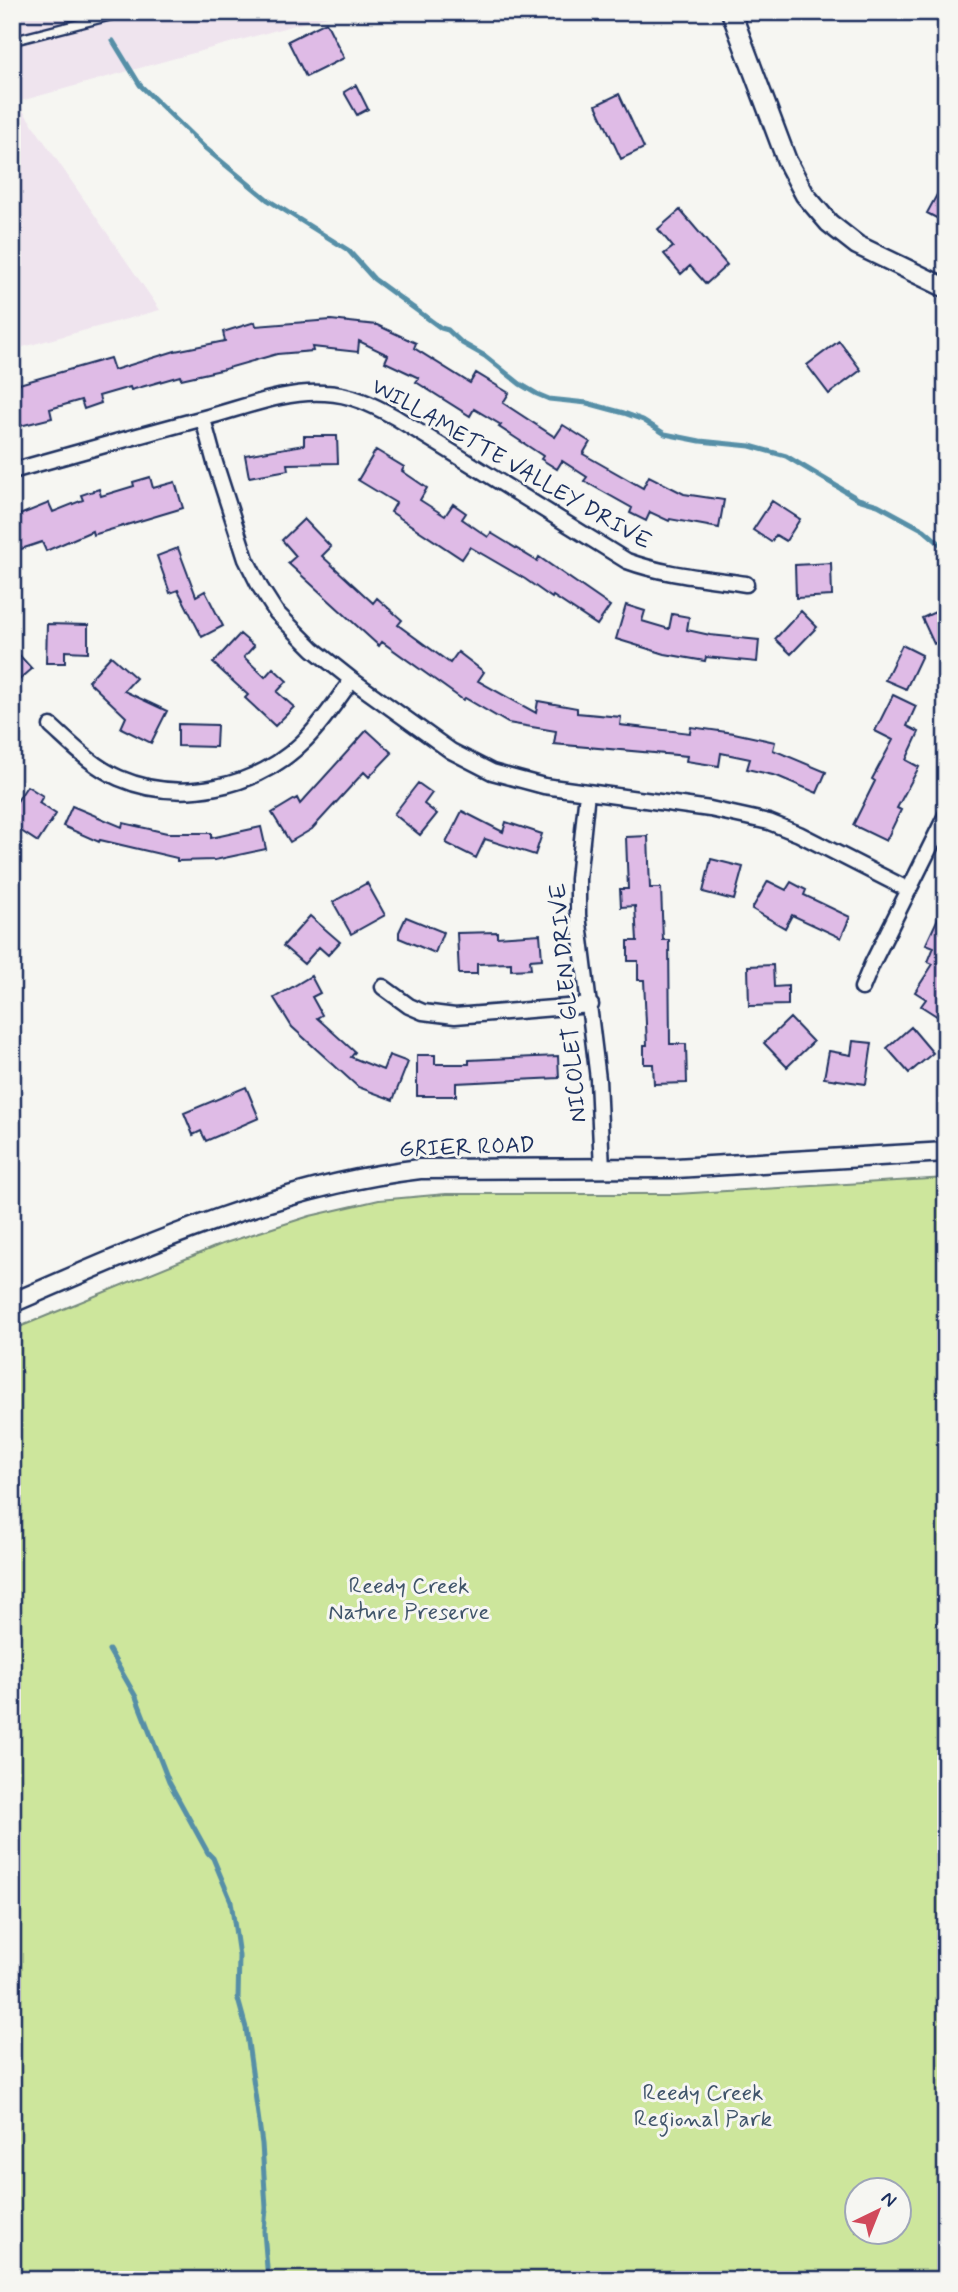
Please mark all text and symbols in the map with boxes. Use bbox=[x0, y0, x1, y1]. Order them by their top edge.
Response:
street label: WILLAMETTE VALLEY DRIVE bbox=[365, 372, 657, 557]
street label: NICOLET GLEN DRIVE bbox=[544, 882, 594, 1124]
street label: GRIER ROAD bbox=[399, 1131, 536, 1165]
park label: Reedy Creek Nature Preserve bbox=[328, 1572, 490, 1628]
park label: Reedy Creek Regional Park bbox=[634, 2079, 772, 2137]
north arrow bbox=[842, 2176, 912, 2246]
text: N bbox=[875, 2186, 902, 2213]

